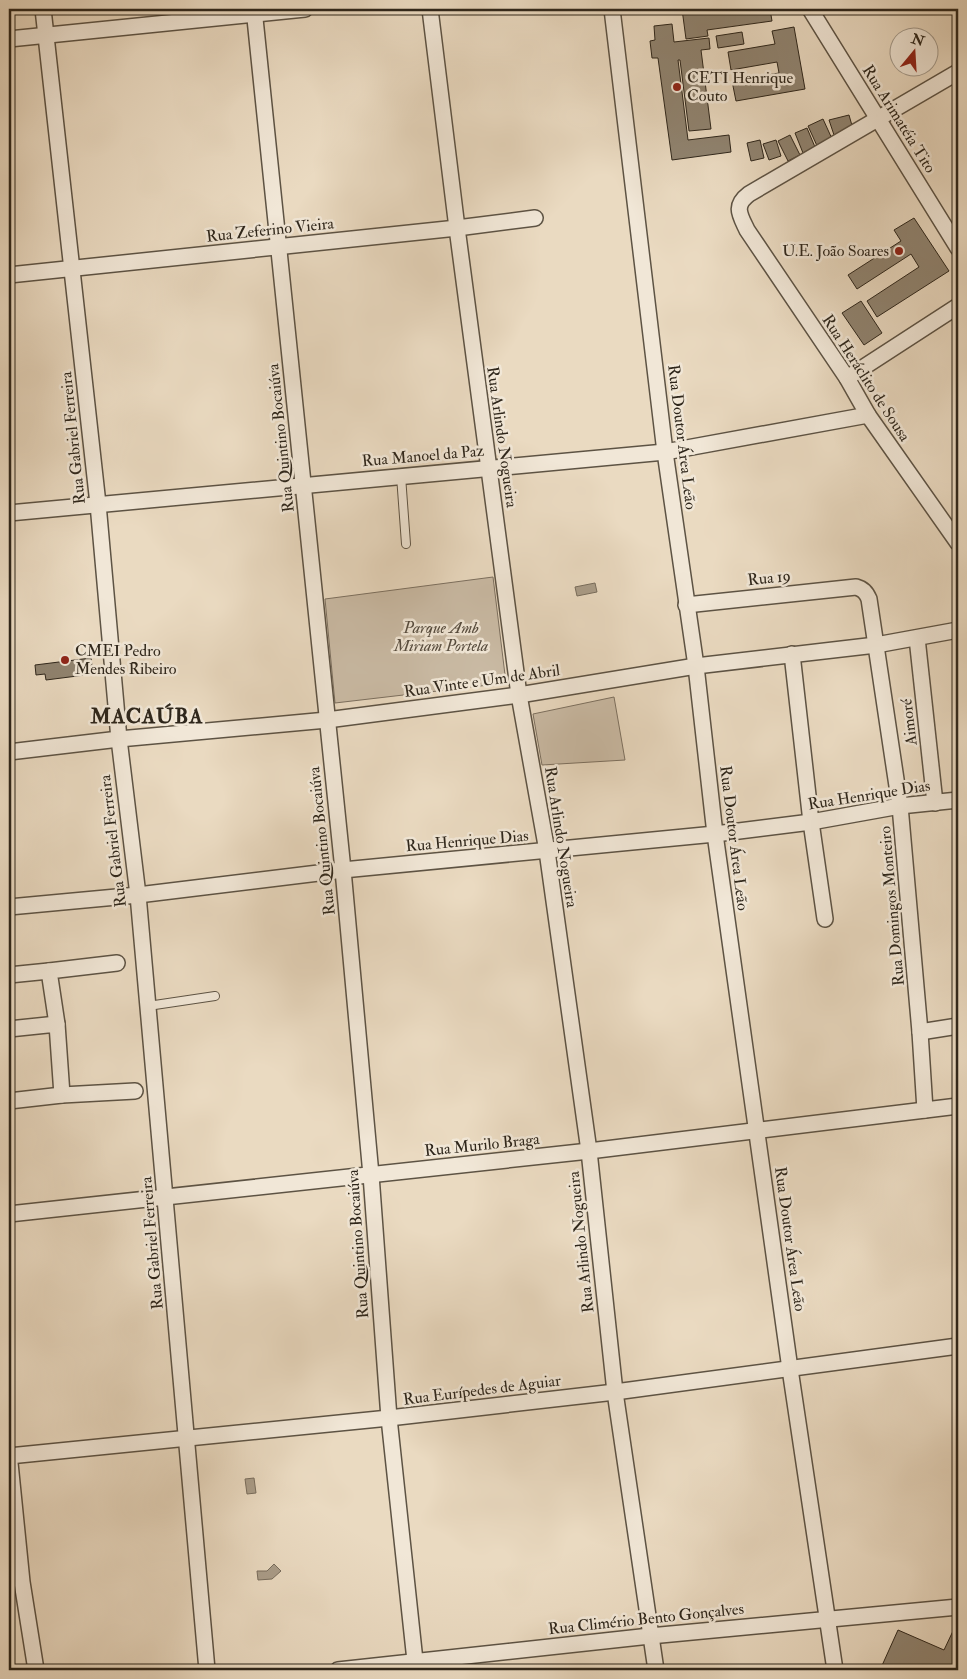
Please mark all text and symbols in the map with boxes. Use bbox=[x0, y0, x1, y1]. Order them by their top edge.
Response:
north arrow bbox=[890, 28, 940, 78]
text: N bbox=[908, 30, 927, 50]
street label: Rua Arimatéia Tito bbox=[858, 61, 940, 177]
place label: CETI Henrique Couto bbox=[687, 68, 794, 106]
marker: CETI Henrique Couto bbox=[671, 81, 683, 93]
street label: Rua Zeferino Vieira bbox=[205, 213, 335, 247]
place label: U.E. João Soares bbox=[782, 241, 889, 262]
marker: U.E. João Soares bbox=[893, 245, 905, 257]
street label: Rua Heráclito de Sousa bbox=[817, 311, 915, 446]
street label: Rua Quintino Bocaiúva bbox=[263, 362, 299, 513]
street label: Rua Doutor Área Leão bbox=[663, 363, 702, 511]
street label: Rua Arlindo Nogueira bbox=[482, 365, 522, 509]
street label: Rua Gabriel Ferreira bbox=[56, 370, 90, 505]
street label: Rua Manoel da Paz bbox=[361, 441, 485, 471]
street label: Rua 19 bbox=[746, 566, 792, 590]
park label: Parque Amb Miriam Portela bbox=[393, 618, 488, 656]
place label: CMEI Pedro Mendes Ribeiro bbox=[75, 641, 177, 679]
marker: CMEI Pedro Mendes Ribeiro bbox=[59, 654, 71, 666]
street label: Rua Vinte e Um de Abril bbox=[403, 660, 561, 702]
street label: Aimoré bbox=[896, 697, 922, 748]
district label: MACAÚBA bbox=[89, 703, 204, 730]
street label: Rua Doutor Área Leão bbox=[715, 764, 754, 912]
street label: Rua Quintino Bocaiúva bbox=[304, 765, 340, 916]
street label: Rua Arlindo Nogueira bbox=[540, 765, 582, 909]
street label: Rua Gabriel Ferreira bbox=[95, 773, 131, 908]
street label: Rua Henrique Dias bbox=[806, 775, 932, 815]
street label: Rua Domingos Monteiro bbox=[875, 825, 909, 987]
street label: Rua Henrique Dias bbox=[405, 826, 529, 856]
street label: Rua Murilo Braga bbox=[423, 1129, 541, 1161]
street label: Rua Doutor Área Leão bbox=[770, 1165, 811, 1313]
street label: Rua Quintino Bocaiúva bbox=[343, 1168, 373, 1319]
street label: Rua Arlindo Nogueira bbox=[564, 1170, 598, 1314]
street label: Rua Gabriel Ferreira bbox=[136, 1175, 168, 1310]
street label: Rua Eurípedes de Aguiar bbox=[402, 1370, 562, 1411]
street label: Rua Climério Bento Gonçalves bbox=[547, 1599, 745, 1639]

